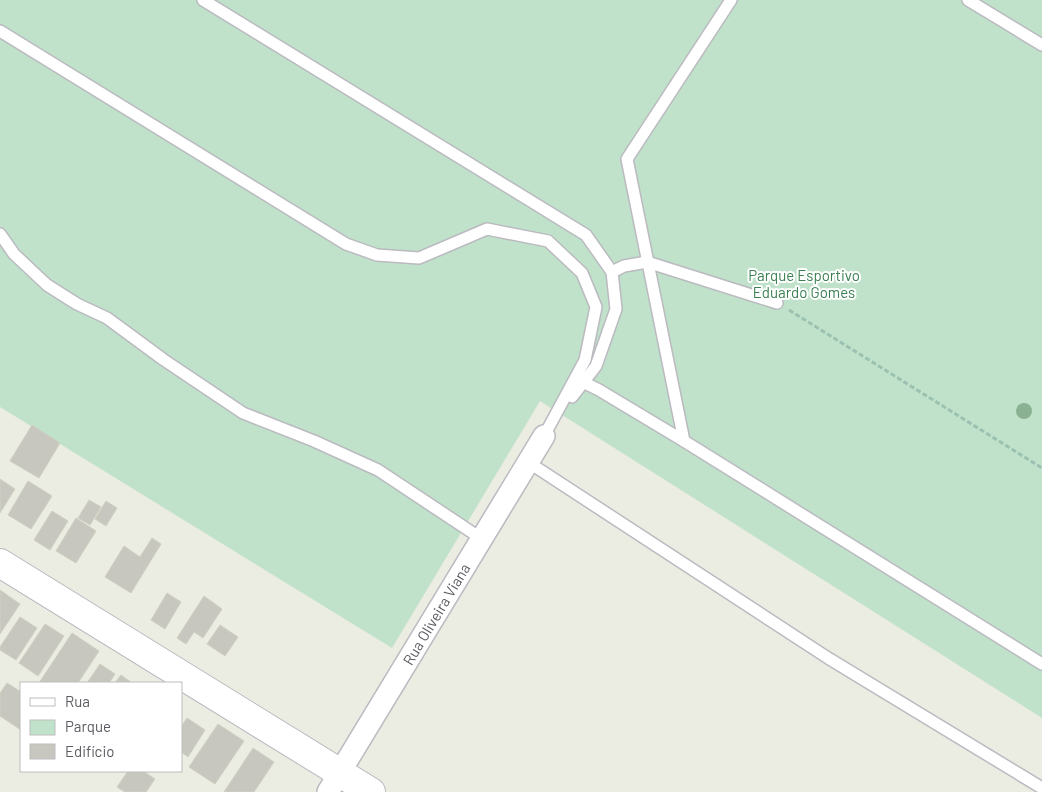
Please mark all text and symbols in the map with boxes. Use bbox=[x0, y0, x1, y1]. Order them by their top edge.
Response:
park label: Parque Esportivo Eduardo Gomes bbox=[748, 266, 860, 301]
street label: Rua Oliveira Viana bbox=[399, 560, 473, 668]
legend bbox=[20, 682, 182, 772]
text: Rua bbox=[65, 692, 90, 710]
text: Parque bbox=[65, 717, 111, 735]
text: Edifício bbox=[65, 742, 114, 760]

